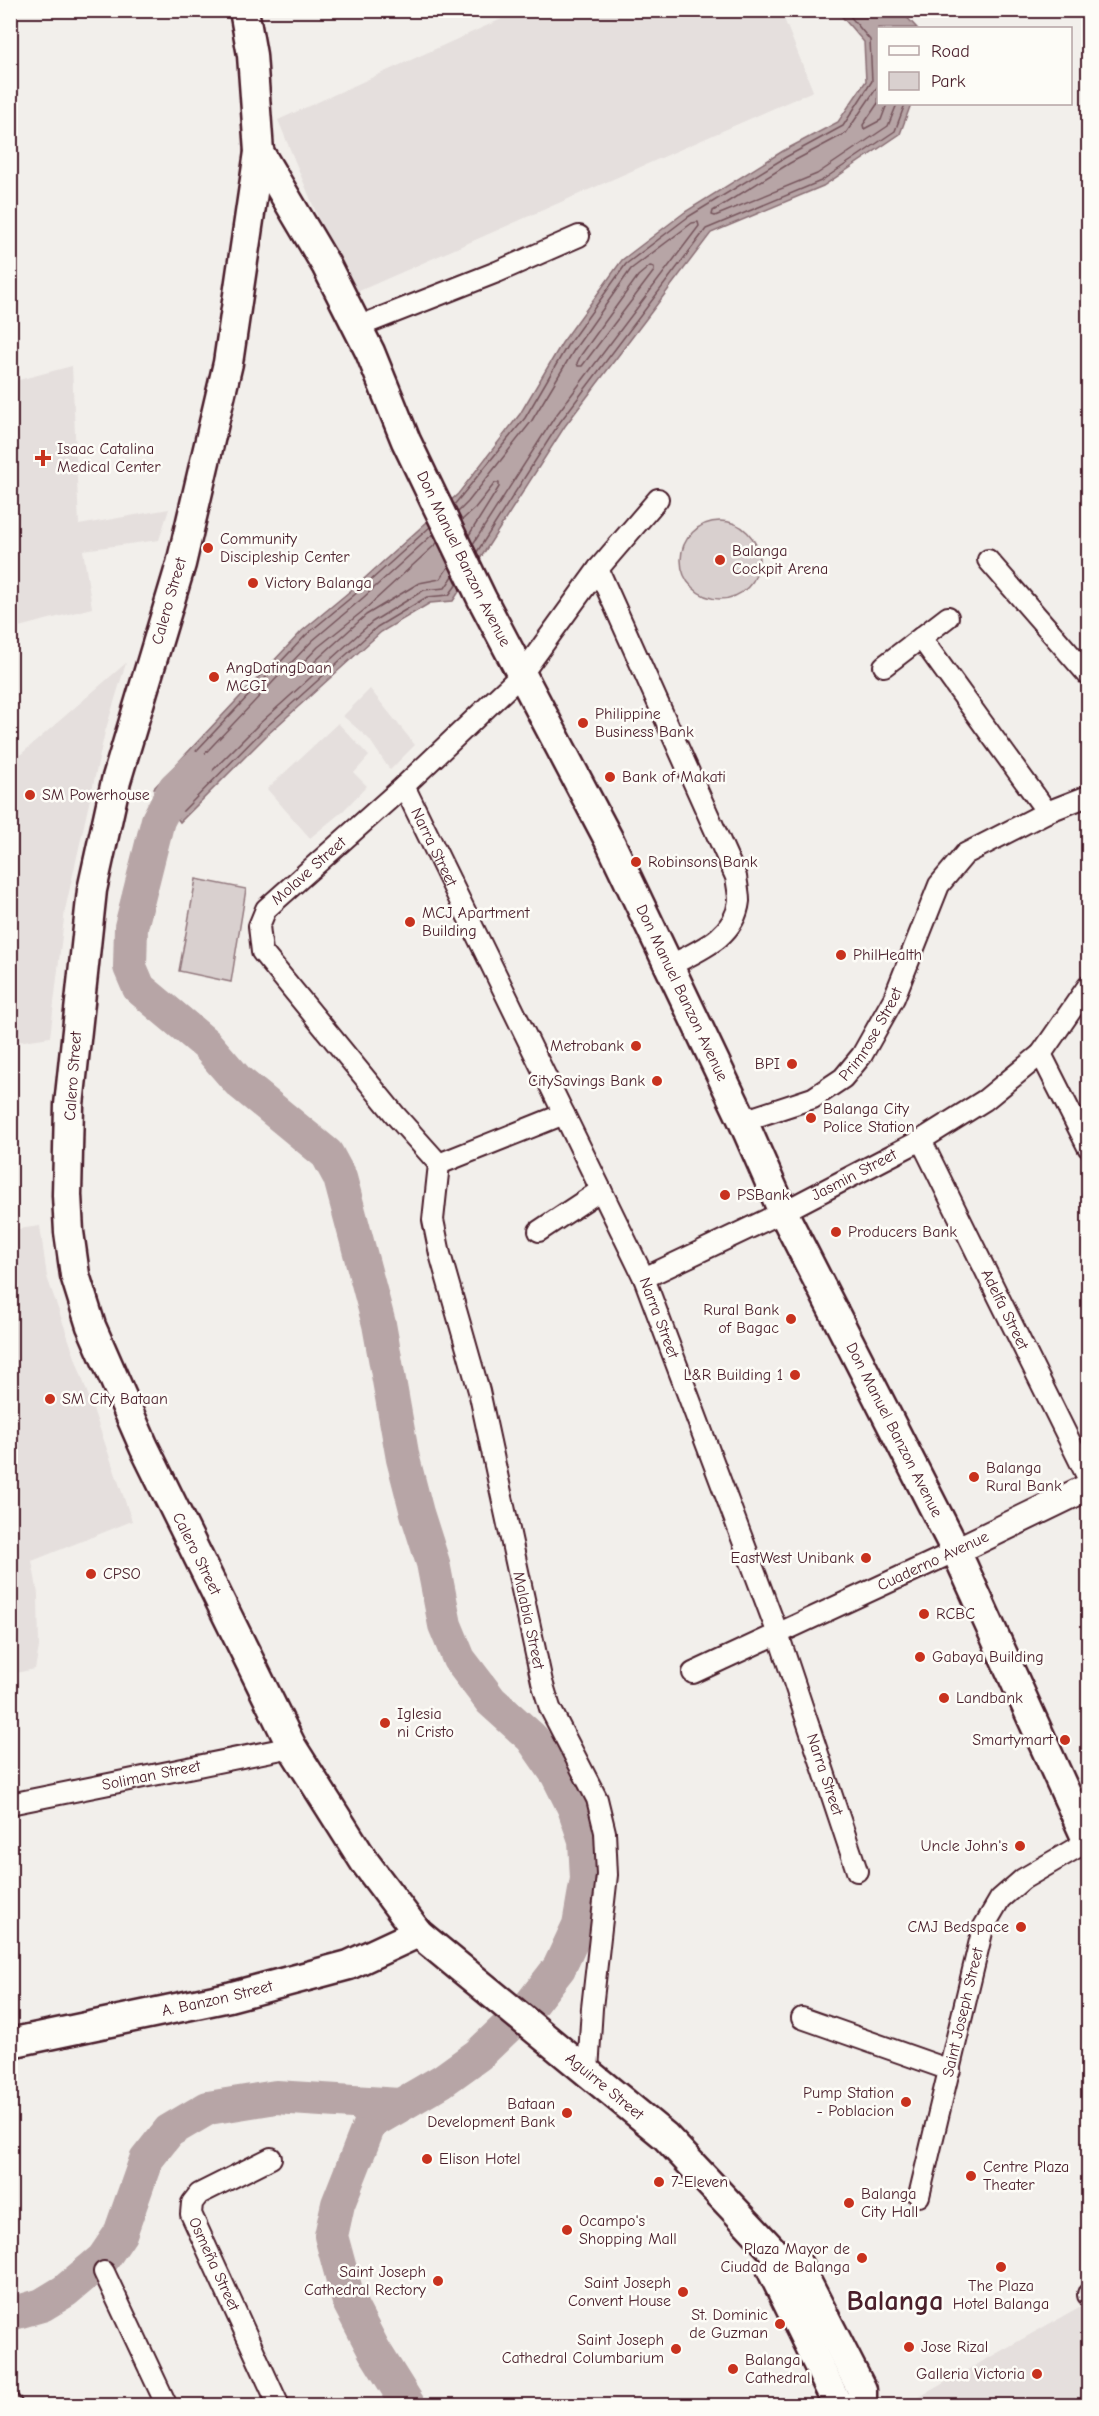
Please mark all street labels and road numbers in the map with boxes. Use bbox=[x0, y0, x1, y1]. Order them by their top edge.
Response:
street label: Don Manuel Banzon Avenue bbox=[413, 468, 514, 650]
street label: Calero Street bbox=[148, 555, 190, 647]
street label: Narra Street bbox=[407, 805, 461, 890]
street label: Molave Street bbox=[268, 833, 350, 909]
street label: Don Manuel Banzon Avenue bbox=[632, 902, 732, 1084]
street label: Primrose Street bbox=[835, 985, 906, 1085]
street label: Calero Street bbox=[61, 1030, 85, 1121]
street label: Jasmin Street bbox=[808, 1145, 900, 1205]
street label: Adelfa Street bbox=[977, 1266, 1032, 1353]
street label: Narra Street bbox=[636, 1275, 683, 1361]
street label: Don Manuel Banzon Avenue bbox=[842, 1340, 946, 1520]
street label: Calero Street bbox=[169, 1509, 225, 1598]
street label: Cuaderno Avenue bbox=[875, 1527, 991, 1595]
street label: Malabia Street bbox=[509, 1570, 548, 1671]
street label: Narra Street bbox=[803, 1731, 847, 1818]
street label: Soliman Street bbox=[100, 1757, 203, 1794]
street label: Saint Joseph Street bbox=[939, 1945, 987, 2079]
street label: A. Banzon Street bbox=[160, 1977, 275, 2020]
street label: Aguirre Street bbox=[562, 2049, 648, 2124]
street label: Osmeña Street bbox=[185, 2214, 243, 2314]

